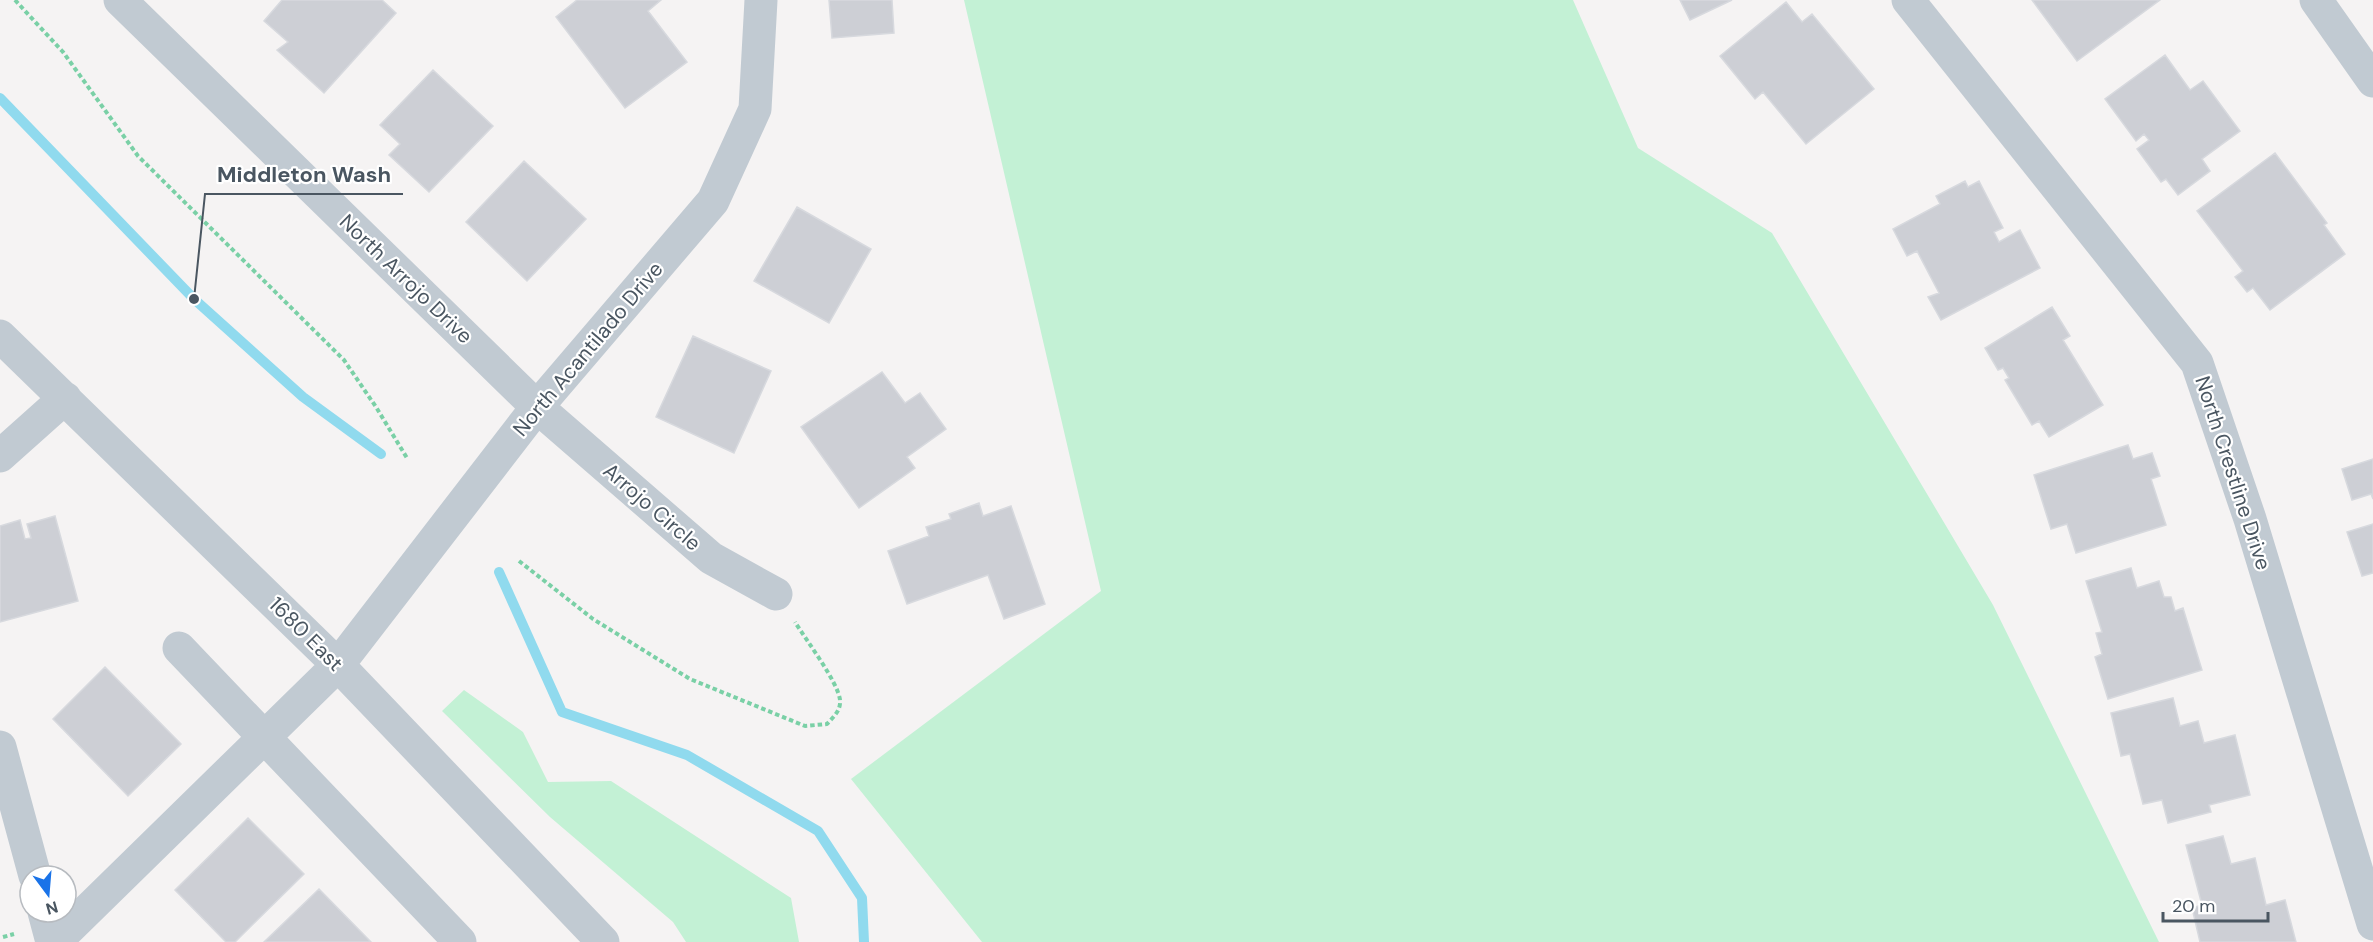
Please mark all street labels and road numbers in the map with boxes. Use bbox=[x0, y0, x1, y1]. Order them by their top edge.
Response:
street label: North Arrojo Drive bbox=[333, 208, 479, 350]
street label: North Acantilado Drive bbox=[507, 256, 669, 442]
street label: North Crestline Drive bbox=[2188, 372, 2278, 574]
street label: Arrojo Circle bbox=[597, 457, 707, 557]
street label: 1680 East bbox=[263, 591, 349, 677]

